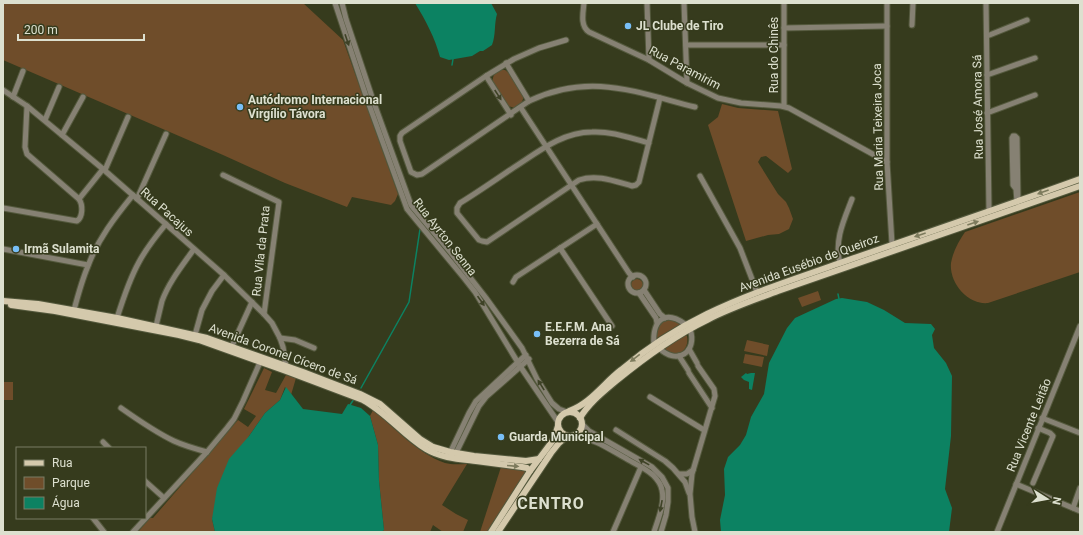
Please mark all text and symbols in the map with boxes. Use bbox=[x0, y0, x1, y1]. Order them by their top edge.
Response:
scale bar bbox=[18, 16, 144, 42]
street label: Rua do Chinês bbox=[767, 17, 781, 93]
place label: JL Clube de Tiro bbox=[636, 19, 724, 33]
marker: JL Clube de Tiro bbox=[623, 21, 633, 31]
text: 200 m bbox=[24, 23, 58, 37]
one-way arrow bbox=[344, 34, 350, 46]
street label: Rua Paramirim bbox=[647, 43, 723, 93]
street label: Rua José Amora Sá bbox=[970, 55, 986, 159]
street label: Rua Maria Teixeira Joca bbox=[870, 63, 886, 191]
one-way arrow bbox=[494, 90, 502, 100]
place label: Autódromo Internacional Virgílio Távora bbox=[248, 93, 382, 121]
marker: Autódromo Internacional Virgílio Távora bbox=[235, 102, 245, 112]
street label: Rua Pacajus bbox=[138, 185, 196, 239]
one-way arrow bbox=[1037, 190, 1049, 196]
street label: Rua Ayrton Senna bbox=[410, 195, 480, 279]
street label: Rua Vila da Prata bbox=[249, 205, 273, 297]
one-way arrow bbox=[968, 220, 980, 226]
street label: Avenida Eusébio de Queiroz bbox=[737, 231, 881, 295]
one-way arrow bbox=[914, 232, 926, 238]
place label: Irmã Sulamita bbox=[24, 242, 100, 256]
marker: Irmã Sulamita bbox=[11, 244, 21, 254]
one-way arrow bbox=[477, 296, 485, 306]
place label: E.E.F.M. Ana Bezerra de Sá bbox=[545, 320, 620, 348]
street label: Avenida Coronel Cícero de Sá bbox=[207, 321, 359, 387]
marker: E.E.F.M. Ana Bezerra de Sá bbox=[532, 329, 542, 339]
one-way arrow bbox=[630, 354, 641, 362]
street label: Rua Vicente Leitão bbox=[1004, 376, 1054, 474]
one-way arrow bbox=[537, 379, 544, 391]
place label: Guarda Municipal bbox=[509, 430, 604, 444]
marker: Guarda Municipal bbox=[496, 432, 506, 442]
legend bbox=[16, 447, 146, 519]
text: Rua bbox=[52, 456, 73, 470]
one-way arrow bbox=[638, 459, 650, 466]
one-way arrow bbox=[507, 462, 519, 469]
text: Parque bbox=[52, 476, 90, 490]
north arrow bbox=[1027, 479, 1067, 519]
district label: CENTRO bbox=[517, 494, 585, 513]
text: Água bbox=[52, 495, 80, 510]
text: N bbox=[1049, 496, 1063, 506]
one-way arrow bbox=[658, 500, 664, 512]

